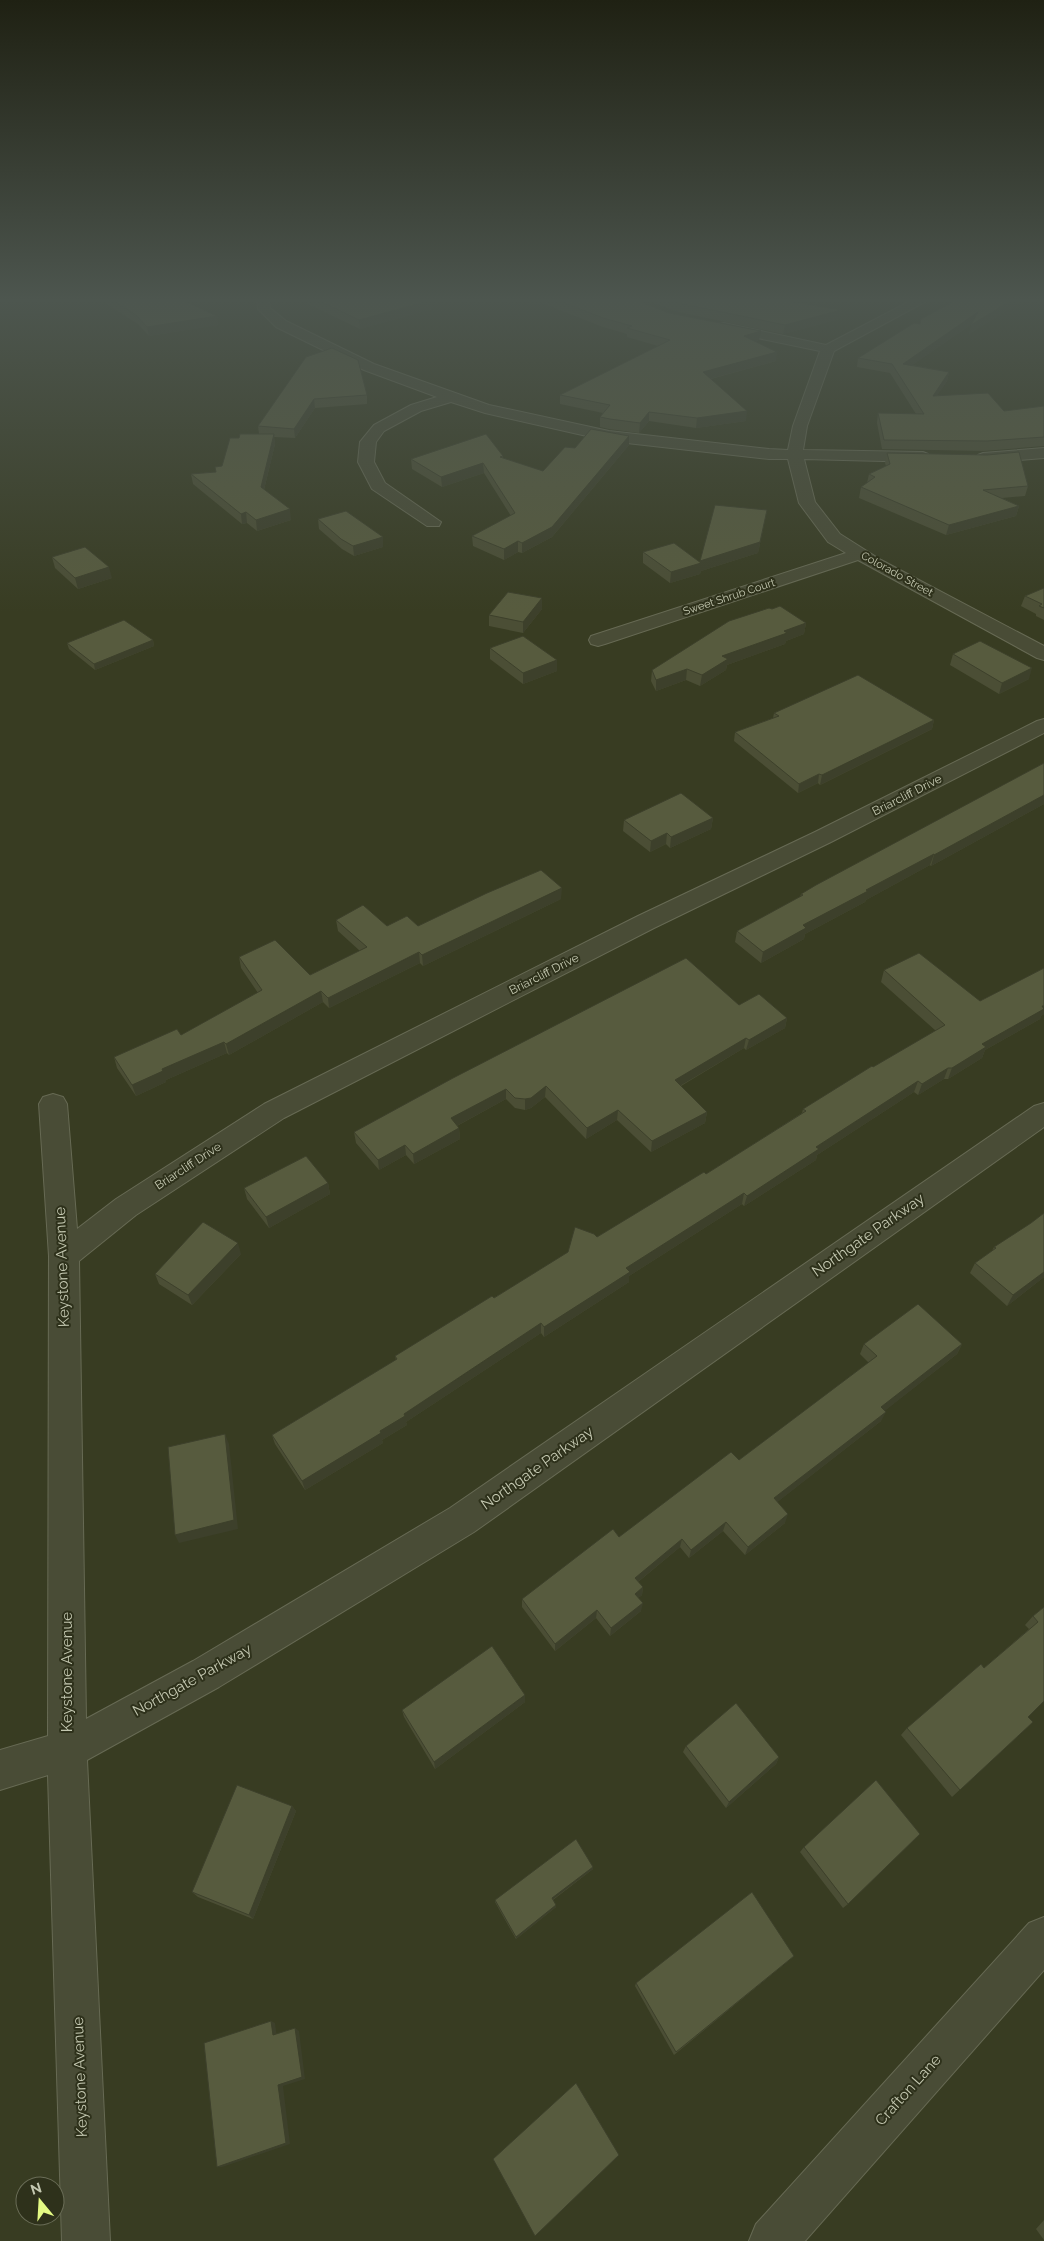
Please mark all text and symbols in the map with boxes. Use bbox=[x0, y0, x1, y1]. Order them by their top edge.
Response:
street label: Colorado Street bbox=[859, 549, 935, 599]
street label: Sweet Shrub Court bbox=[681, 576, 777, 618]
street label: Briarcliff Drive bbox=[870, 771, 944, 819]
street label: Briarcliff Drive bbox=[507, 950, 581, 998]
street label: Briarcliff Drive bbox=[152, 1139, 224, 1193]
street label: Northgate Parkway bbox=[808, 1189, 928, 1281]
street label: Keystone Avenue bbox=[51, 1206, 73, 1327]
street label: Northgate Parkway bbox=[477, 1422, 597, 1514]
street label: Keystone Avenue bbox=[58, 1612, 76, 1732]
street label: Northgate Parkway bbox=[129, 1640, 255, 1720]
street label: Keystone Avenue bbox=[69, 2016, 91, 2137]
street label: Crafton Lane bbox=[871, 2051, 945, 2129]
north arrow bbox=[15, 2176, 65, 2226]
text: N bbox=[28, 2179, 44, 2198]

